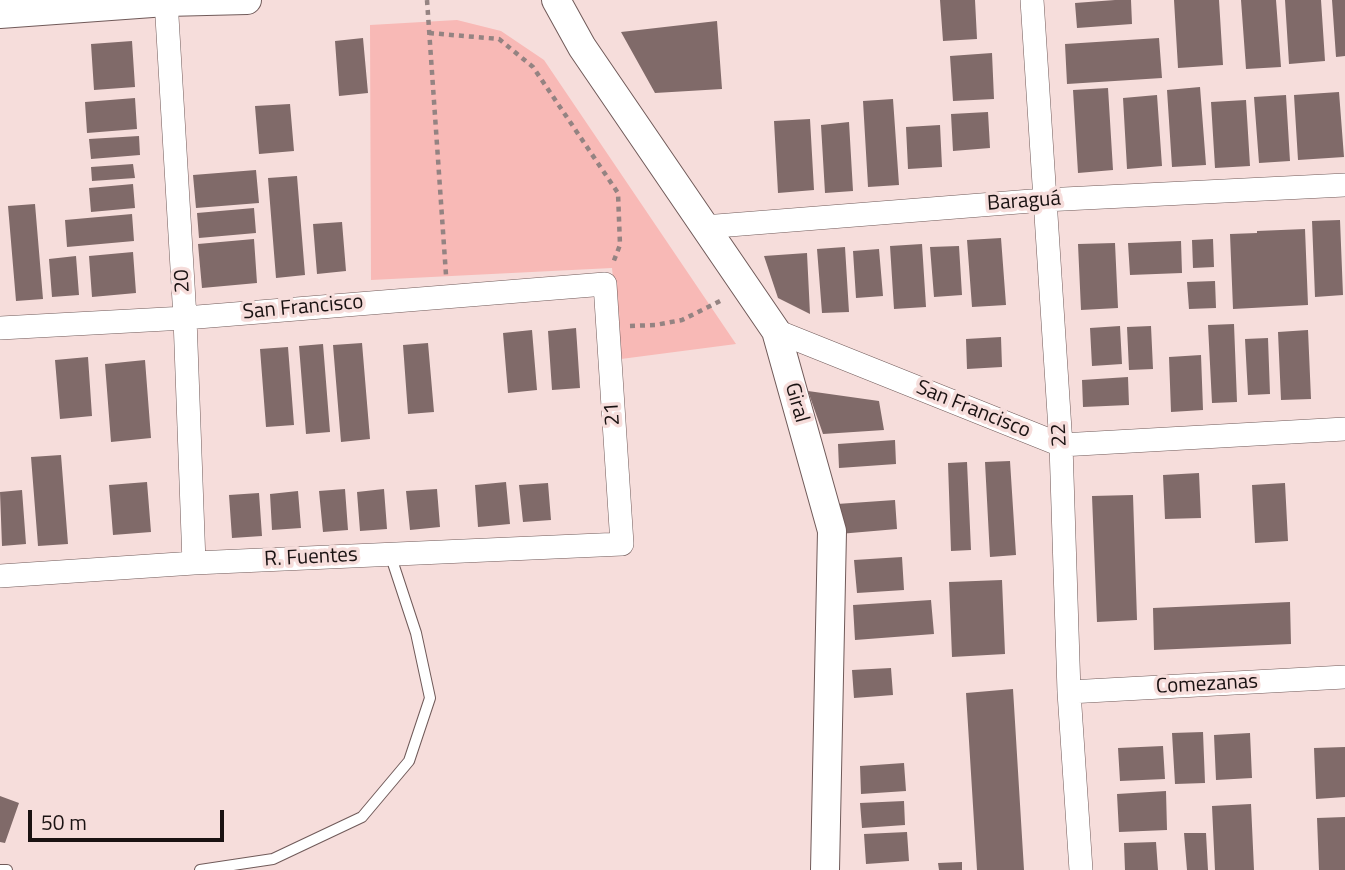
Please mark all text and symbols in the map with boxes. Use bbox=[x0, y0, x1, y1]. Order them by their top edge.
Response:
street label: Baraguá bbox=[986, 187, 1062, 217]
street label: 20 bbox=[170, 269, 196, 293]
street label: San Francisco bbox=[242, 290, 364, 326]
street label: San Francisco bbox=[912, 376, 1034, 444]
street label: Giral bbox=[778, 380, 814, 426]
street label: 21 bbox=[600, 401, 626, 427]
street label: 22 bbox=[1047, 423, 1073, 447]
street label: R. Fuentes bbox=[264, 543, 358, 573]
street label: Comezanas bbox=[1155, 670, 1259, 700]
scale bar bbox=[32, 796, 228, 840]
text: 50 m bbox=[41, 806, 87, 838]

